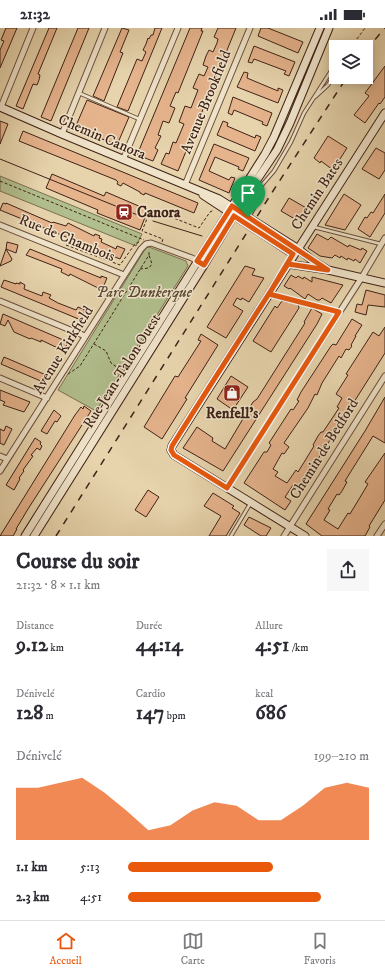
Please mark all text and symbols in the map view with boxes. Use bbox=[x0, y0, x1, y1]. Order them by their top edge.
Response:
text: 21:32 bbox=[20, 5, 50, 24]
map controls bbox=[329, 40, 373, 84]
button: layers bbox=[329, 40, 373, 84]
street label: Avenue Brookfield bbox=[177, 47, 236, 157]
street label: Chemin Canora bbox=[55, 110, 149, 164]
street label: Chemin Bates bbox=[287, 154, 347, 234]
pin bbox=[231, 176, 265, 217]
icon: arrive bbox=[237, 182, 259, 204]
station icon: Canora bbox=[114, 202, 134, 222]
place label: Canora bbox=[137, 203, 181, 222]
street label: Rue de Chambois bbox=[16, 210, 118, 266]
park label: Parc Dunkerque bbox=[96, 283, 193, 302]
street label: Avenue Kirkfield bbox=[28, 302, 98, 398]
street label: Rue Jean-Talon Ouest bbox=[79, 310, 165, 432]
shop icon: Renfell's bbox=[222, 383, 242, 403]
street label: Chemin de Bedford bbox=[285, 395, 363, 503]
place label: Renfell's bbox=[206, 404, 258, 423]
text: Course du soir bbox=[16, 548, 140, 575]
button: share bbox=[327, 549, 369, 591]
text: 21:32 · 8 × 1.1 km bbox=[16, 577, 100, 593]
text: Distance bbox=[16, 619, 54, 633]
text: Durée bbox=[136, 619, 162, 633]
text: Allure bbox=[255, 619, 283, 633]
text: 9.12 bbox=[16, 633, 48, 658]
text: 44:14 bbox=[136, 633, 183, 658]
text: 4:51 bbox=[255, 633, 289, 658]
text: km bbox=[48, 641, 64, 655]
text: /km bbox=[289, 641, 308, 655]
text: Dénivelé bbox=[16, 687, 55, 701]
text: Cardio bbox=[136, 687, 165, 701]
text: kcal bbox=[255, 687, 273, 701]
text: 128 bbox=[16, 701, 43, 726]
text: 147 bbox=[136, 701, 164, 726]
text: 686 bbox=[255, 701, 286, 726]
text: m bbox=[43, 709, 54, 723]
text: bpm bbox=[164, 709, 186, 723]
text: Dénivelé bbox=[16, 748, 62, 764]
text: 199–210 m bbox=[314, 748, 369, 764]
text: 1.1 km bbox=[16, 859, 48, 875]
text: 5:13 bbox=[80, 859, 99, 875]
text: 2.3 km bbox=[16, 889, 50, 905]
text: 4:51 bbox=[80, 889, 102, 905]
tab: Accueil bbox=[49, 930, 82, 968]
tab: Carte bbox=[181, 930, 205, 968]
tab: Favoris bbox=[304, 930, 336, 968]

